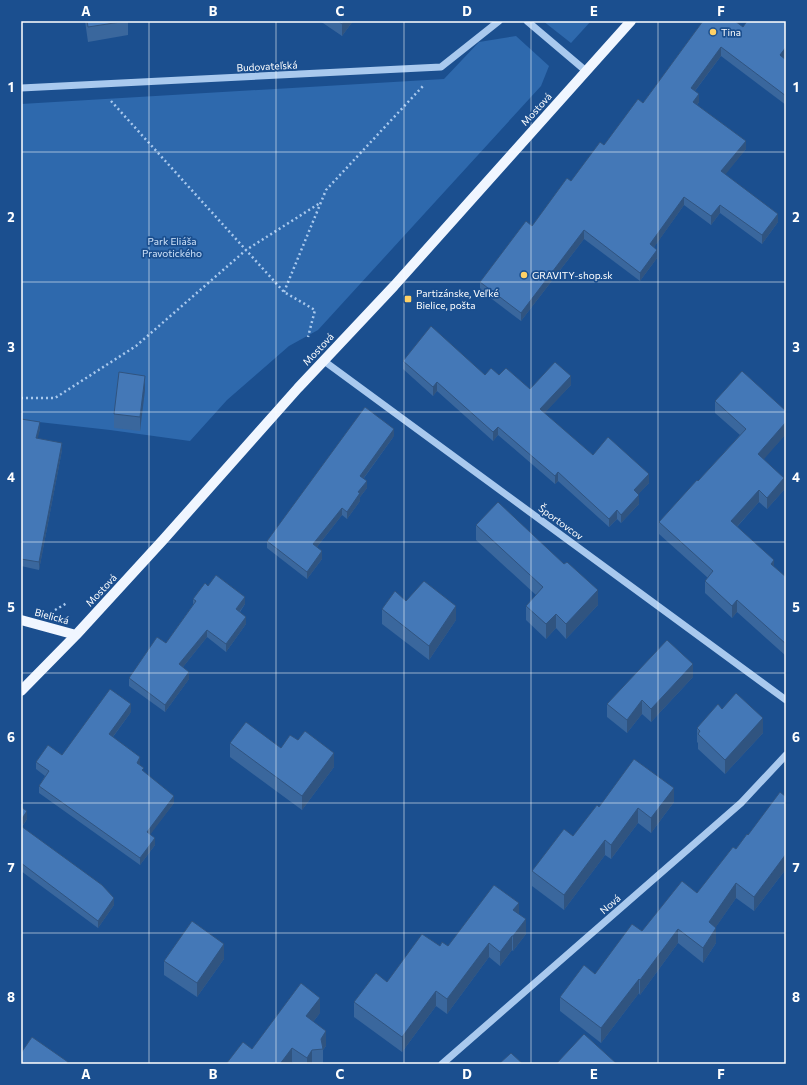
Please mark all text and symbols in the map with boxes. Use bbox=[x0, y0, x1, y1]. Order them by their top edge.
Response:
text: A bbox=[81, 3, 91, 19]
text: B bbox=[209, 3, 218, 19]
text: C bbox=[336, 3, 345, 19]
text: D bbox=[462, 3, 472, 19]
text: E bbox=[590, 3, 598, 19]
text: F bbox=[717, 3, 725, 19]
place label: Tina bbox=[721, 26, 741, 38]
marker: Tina bbox=[708, 27, 718, 37]
street label: Budovateľská bbox=[236, 58, 298, 74]
text: 1 bbox=[8, 79, 14, 95]
text: 1 bbox=[793, 79, 799, 95]
street label: Mostová bbox=[518, 90, 554, 128]
text: 2 bbox=[7, 209, 15, 225]
text: 2 bbox=[792, 209, 800, 225]
park label: Park Eliáša Pravotického bbox=[142, 235, 202, 259]
place label: GRAVITY-shop.sk bbox=[532, 269, 613, 281]
marker: GRAVITY-shop.sk bbox=[519, 270, 529, 280]
place label: Partizánske, Veľké Bielice, pošta bbox=[416, 287, 499, 311]
marker: Partizánske, Veľké Bielice, pošta bbox=[403, 294, 413, 304]
street label: Mostová bbox=[300, 330, 336, 368]
text: 3 bbox=[7, 339, 15, 355]
text: 3 bbox=[792, 339, 800, 355]
text: 4 bbox=[7, 469, 15, 485]
text: 4 bbox=[792, 469, 800, 485]
street label: Športovcov bbox=[536, 502, 586, 542]
street label: Mostová bbox=[83, 571, 119, 609]
text: 5 bbox=[7, 599, 15, 615]
text: 5 bbox=[792, 599, 800, 615]
street label: Bielická bbox=[34, 606, 70, 626]
text: 6 bbox=[7, 729, 15, 745]
text: 6 bbox=[792, 729, 800, 745]
text: 7 bbox=[7, 859, 15, 875]
text: 7 bbox=[792, 859, 800, 875]
street label: Nová bbox=[597, 892, 623, 916]
text: 8 bbox=[7, 989, 15, 1005]
text: 8 bbox=[792, 989, 800, 1005]
text: A bbox=[81, 1066, 91, 1082]
text: B bbox=[209, 1066, 218, 1082]
text: C bbox=[336, 1066, 345, 1082]
text: D bbox=[462, 1066, 472, 1082]
text: E bbox=[590, 1066, 598, 1082]
text: F bbox=[717, 1066, 725, 1082]

